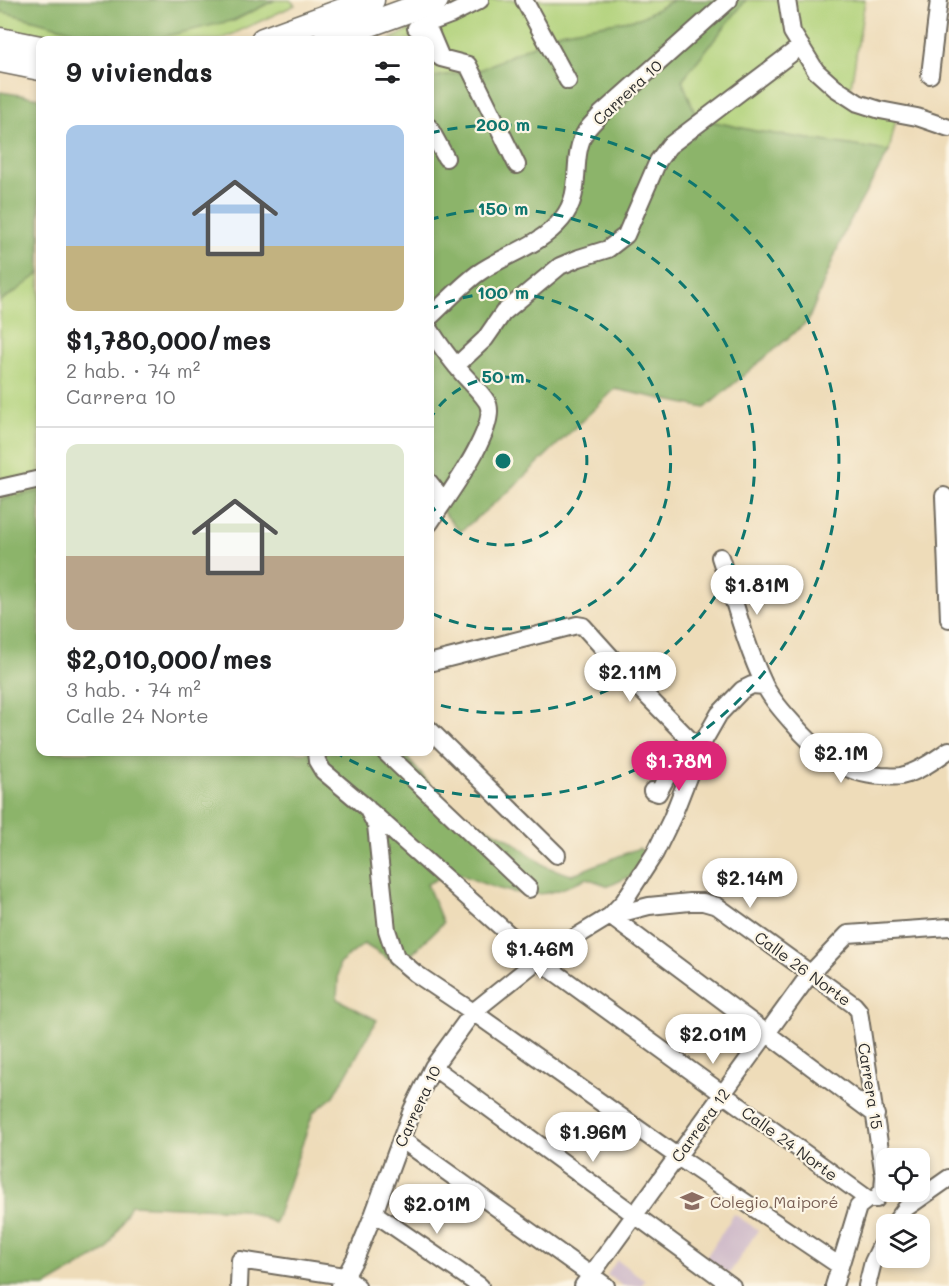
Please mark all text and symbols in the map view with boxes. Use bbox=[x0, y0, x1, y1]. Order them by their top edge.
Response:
street label: Carrera 10 bbox=[588, 54, 666, 130]
text: 9 viviendas bbox=[66, 55, 213, 89]
icon: filters bbox=[371, 56, 404, 89]
text: 200 m bbox=[476, 112, 530, 136]
icon: home bbox=[181, 164, 289, 272]
text: 150 m bbox=[478, 196, 528, 220]
text: 100 m bbox=[477, 280, 529, 304]
text: $1,780,000/mes bbox=[66, 323, 271, 357]
text: 2 hab. · 74 m² bbox=[66, 357, 200, 383]
text: 50 m bbox=[482, 364, 524, 388]
text: Carrera 10 bbox=[66, 383, 175, 409]
centre of rings bbox=[493, 451, 513, 471]
icon: home bbox=[181, 483, 289, 591]
pin: $1.81M bbox=[708, 565, 806, 616]
text: $1.81M bbox=[725, 571, 789, 597]
text: $2,010,000/mes bbox=[66, 642, 272, 676]
pin: $2.11M bbox=[581, 652, 679, 703]
text: $2.11M bbox=[598, 658, 662, 684]
text: 3 hab. · 74 m² bbox=[66, 676, 201, 702]
text: Calle 24 Norte bbox=[66, 702, 209, 728]
pin: $2.1M bbox=[799, 733, 883, 784]
text: $2.1M bbox=[814, 739, 868, 765]
pin: $1.78M bbox=[630, 741, 728, 792]
text: $1.78M bbox=[645, 747, 713, 773]
pin: $2.14M bbox=[701, 858, 799, 909]
text: $2.14M bbox=[716, 864, 784, 890]
street label: Calle 26 Norte bbox=[751, 926, 855, 1010]
pin: $1.46M bbox=[491, 929, 589, 980]
text: $1.46M bbox=[506, 935, 574, 961]
pin: $2.01M bbox=[664, 1014, 762, 1065]
text: $2.01M bbox=[679, 1020, 747, 1046]
street label: Carrera 15 bbox=[854, 1041, 888, 1131]
street label: Carrera 10 bbox=[389, 1062, 445, 1150]
street label: Carrera 12 bbox=[666, 1084, 734, 1166]
street label: Calle 24 Norte bbox=[738, 1101, 842, 1185]
pin: $1.96M bbox=[544, 1112, 642, 1163]
text: $1.96M bbox=[559, 1118, 627, 1144]
map controls bbox=[876, 1148, 930, 1268]
button: locate bbox=[876, 1148, 930, 1202]
pin: $2.01M bbox=[388, 1184, 486, 1235]
school or university icon: Colegio Maiporé bbox=[679, 1188, 705, 1214]
text: $2.01M bbox=[403, 1190, 471, 1216]
place label: Colegio Maiporé bbox=[710, 1191, 839, 1212]
button: layers bbox=[876, 1214, 930, 1268]

